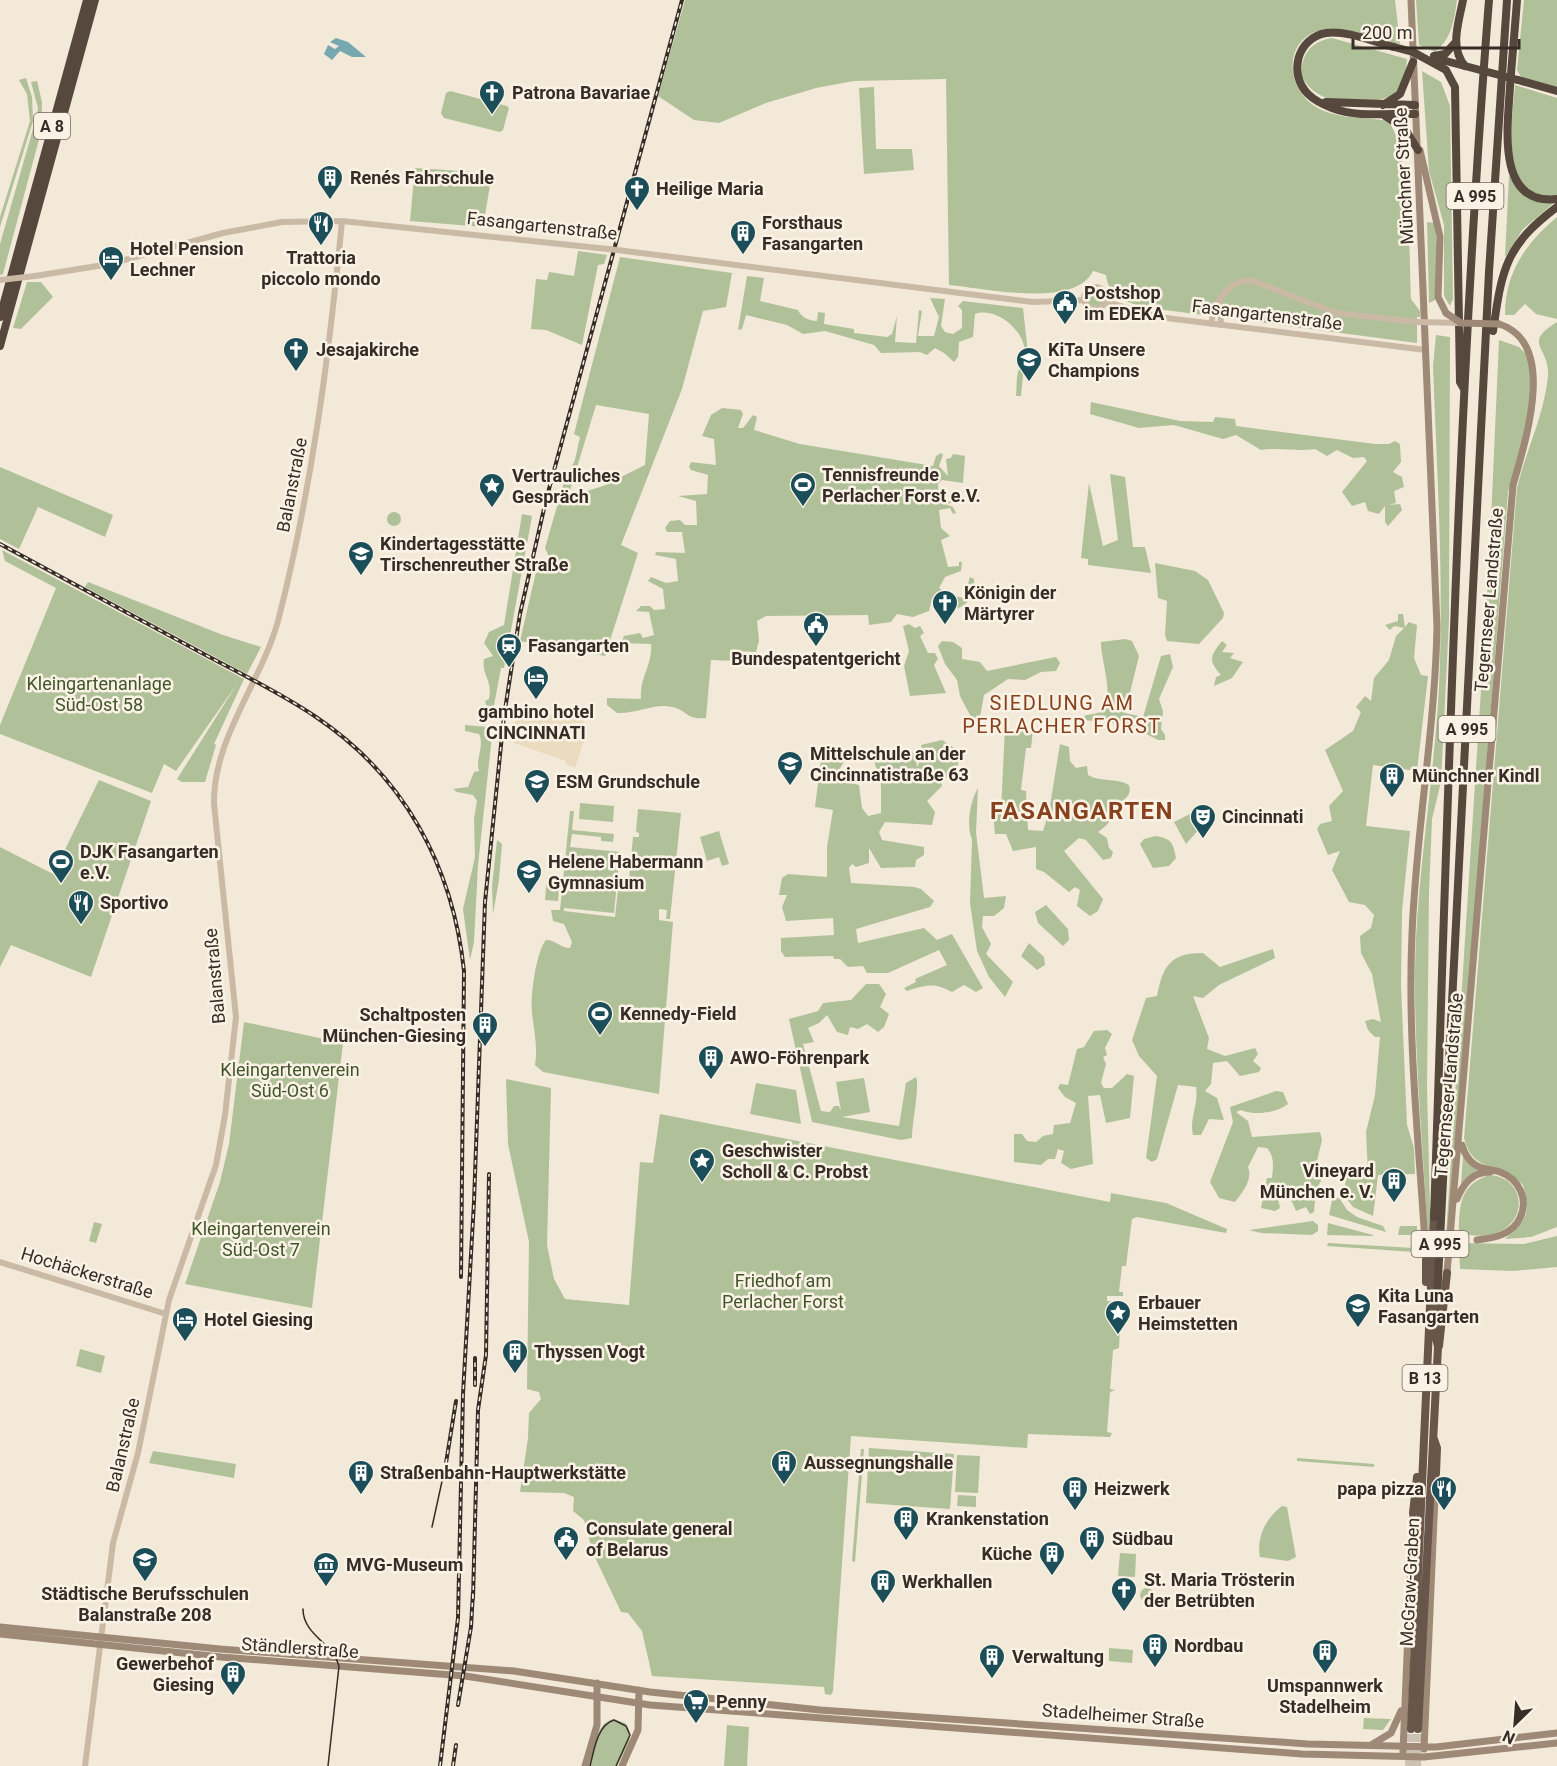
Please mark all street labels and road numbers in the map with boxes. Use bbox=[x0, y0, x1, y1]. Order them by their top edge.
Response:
street label: Münchner Straße bbox=[1389, 107, 1418, 245]
road number: A 8 bbox=[34, 113, 70, 139]
road number: A 995 bbox=[1446, 183, 1504, 209]
street label: Fasangartenstraße bbox=[466, 207, 618, 244]
street label: Fasangartenstraße bbox=[1191, 295, 1343, 334]
street label: Balanstraße bbox=[272, 436, 311, 534]
street label: Tegernseer Landstraße bbox=[1470, 507, 1507, 693]
road number: A 995 bbox=[1438, 716, 1496, 742]
street label: Balanstraße bbox=[200, 927, 229, 1025]
street label: Tegernseer Landstraße bbox=[1430, 992, 1467, 1178]
road number: A 995 bbox=[1412, 1231, 1468, 1257]
street label: Hochäckerstraße bbox=[18, 1242, 156, 1303]
road number: B 13 bbox=[1402, 1365, 1448, 1391]
street label: Balanstraße bbox=[101, 1396, 144, 1494]
street label: McGraw-Graben bbox=[1396, 1517, 1423, 1647]
street label: Ständlerstraße bbox=[241, 1633, 359, 1662]
street label: Stadelheimer Straße bbox=[1041, 1699, 1205, 1732]

